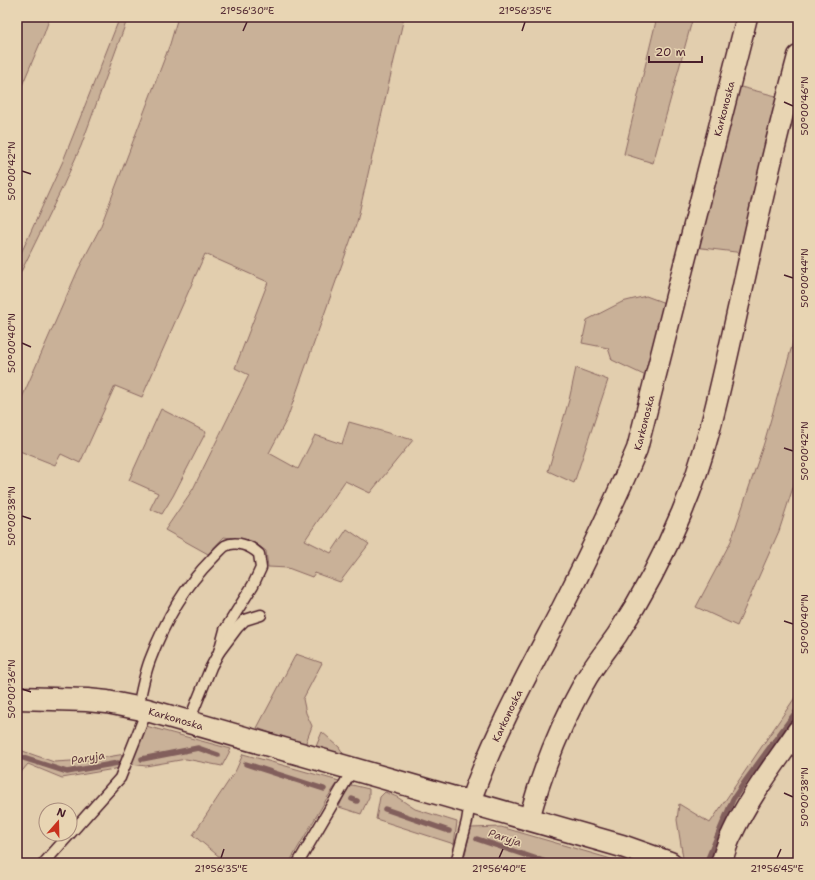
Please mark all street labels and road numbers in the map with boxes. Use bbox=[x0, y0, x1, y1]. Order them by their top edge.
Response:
street label: Karkonoska bbox=[710, 79, 737, 138]
street label: Karkonoska bbox=[630, 393, 657, 452]
street label: Karkonoska bbox=[489, 687, 525, 744]
street label: Karkonoska bbox=[147, 704, 206, 733]

